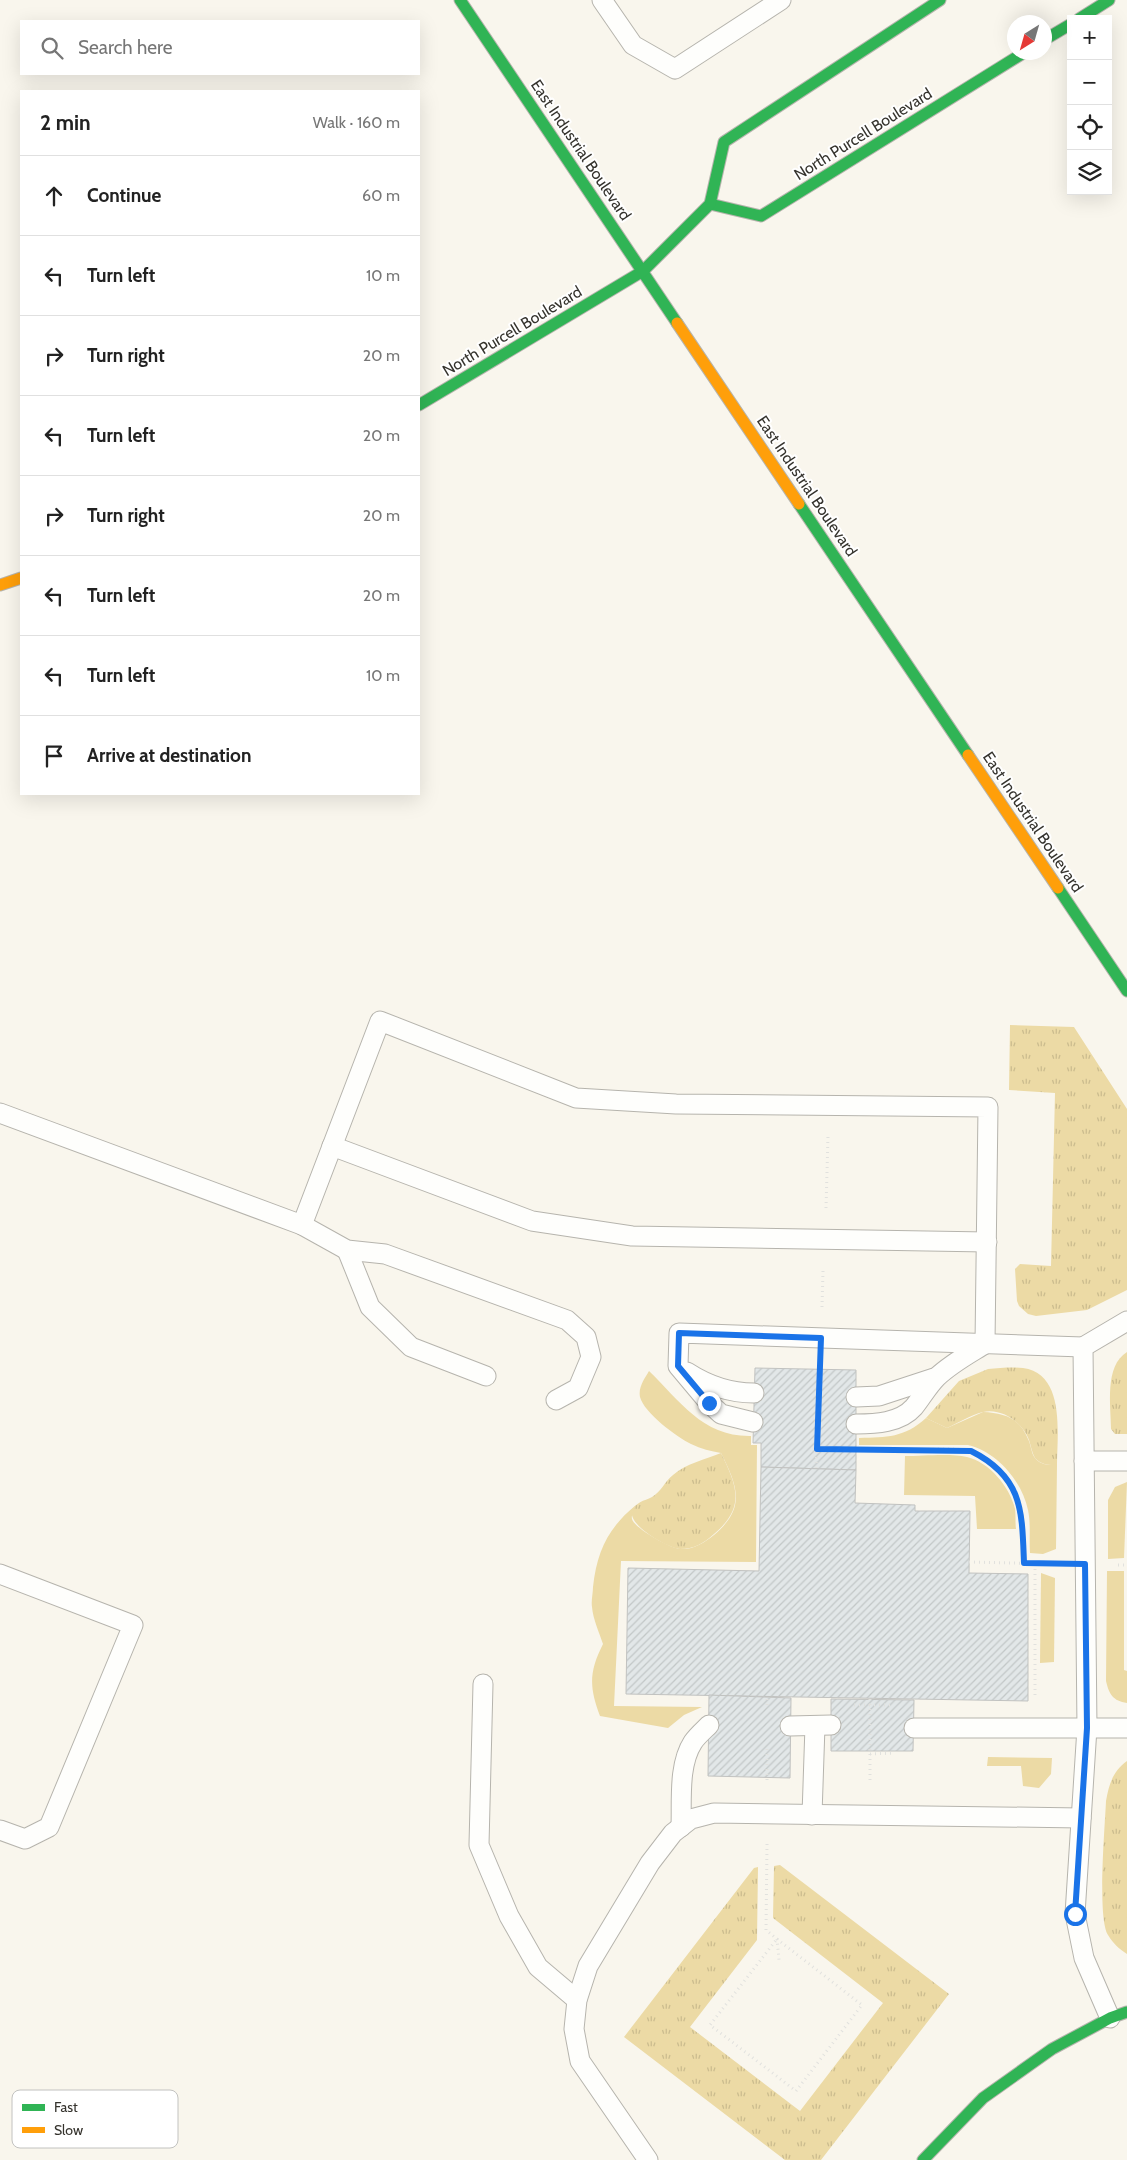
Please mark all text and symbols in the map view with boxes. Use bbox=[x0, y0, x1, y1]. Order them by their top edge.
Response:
north arrow bbox=[1007, 15, 1052, 60]
map controls bbox=[1067, 15, 1112, 195]
button: + bbox=[1067, 15, 1112, 60]
search box bbox=[20, 20, 420, 75]
icon: search bbox=[38, 34, 66, 62]
text: Search here bbox=[78, 36, 172, 59]
button: − bbox=[1067, 60, 1112, 105]
street label: East Industrial Boulevard bbox=[527, 76, 635, 224]
street label: North Purcell Boulevard bbox=[791, 84, 935, 184]
button: locate bbox=[1067, 105, 1112, 150]
text: 2 min bbox=[40, 110, 91, 135]
text: Walk · 160 m bbox=[313, 113, 400, 132]
button: layers bbox=[1067, 150, 1112, 195]
icon: ahead bbox=[40, 182, 68, 210]
text: Continue bbox=[87, 184, 161, 207]
text: 60 m bbox=[362, 186, 400, 205]
icon: left bbox=[40, 262, 68, 290]
text: Turn left bbox=[87, 264, 155, 287]
text: 10 m bbox=[366, 266, 400, 285]
street label: North Purcell Boulevard bbox=[439, 282, 585, 380]
icon: right bbox=[40, 342, 68, 370]
text: Turn right bbox=[87, 344, 165, 367]
text: 20 m bbox=[363, 346, 400, 365]
street label: East Industrial Boulevard bbox=[753, 412, 861, 560]
icon: left bbox=[40, 422, 68, 450]
text: Turn left bbox=[87, 424, 155, 447]
text: 20 m bbox=[363, 426, 400, 445]
icon: right bbox=[40, 502, 68, 530]
text: Turn right bbox=[87, 504, 165, 527]
text: 20 m bbox=[363, 506, 400, 525]
icon: left bbox=[40, 582, 68, 610]
text: Turn left bbox=[87, 584, 155, 607]
text: 20 m bbox=[363, 586, 400, 605]
icon: left bbox=[40, 662, 68, 690]
text: Turn left bbox=[87, 664, 155, 687]
text: 10 m bbox=[366, 666, 400, 685]
icon: arrive bbox=[40, 742, 68, 770]
text: Arrive at destination bbox=[87, 744, 251, 767]
street label: East Industrial Boulevard bbox=[979, 748, 1087, 896]
route end bbox=[698, 1392, 721, 1415]
route start bbox=[1064, 1903, 1087, 1926]
legend bbox=[12, 2090, 178, 2148]
text: Fast bbox=[54, 2098, 78, 2116]
text: Slow bbox=[54, 2121, 83, 2139]

